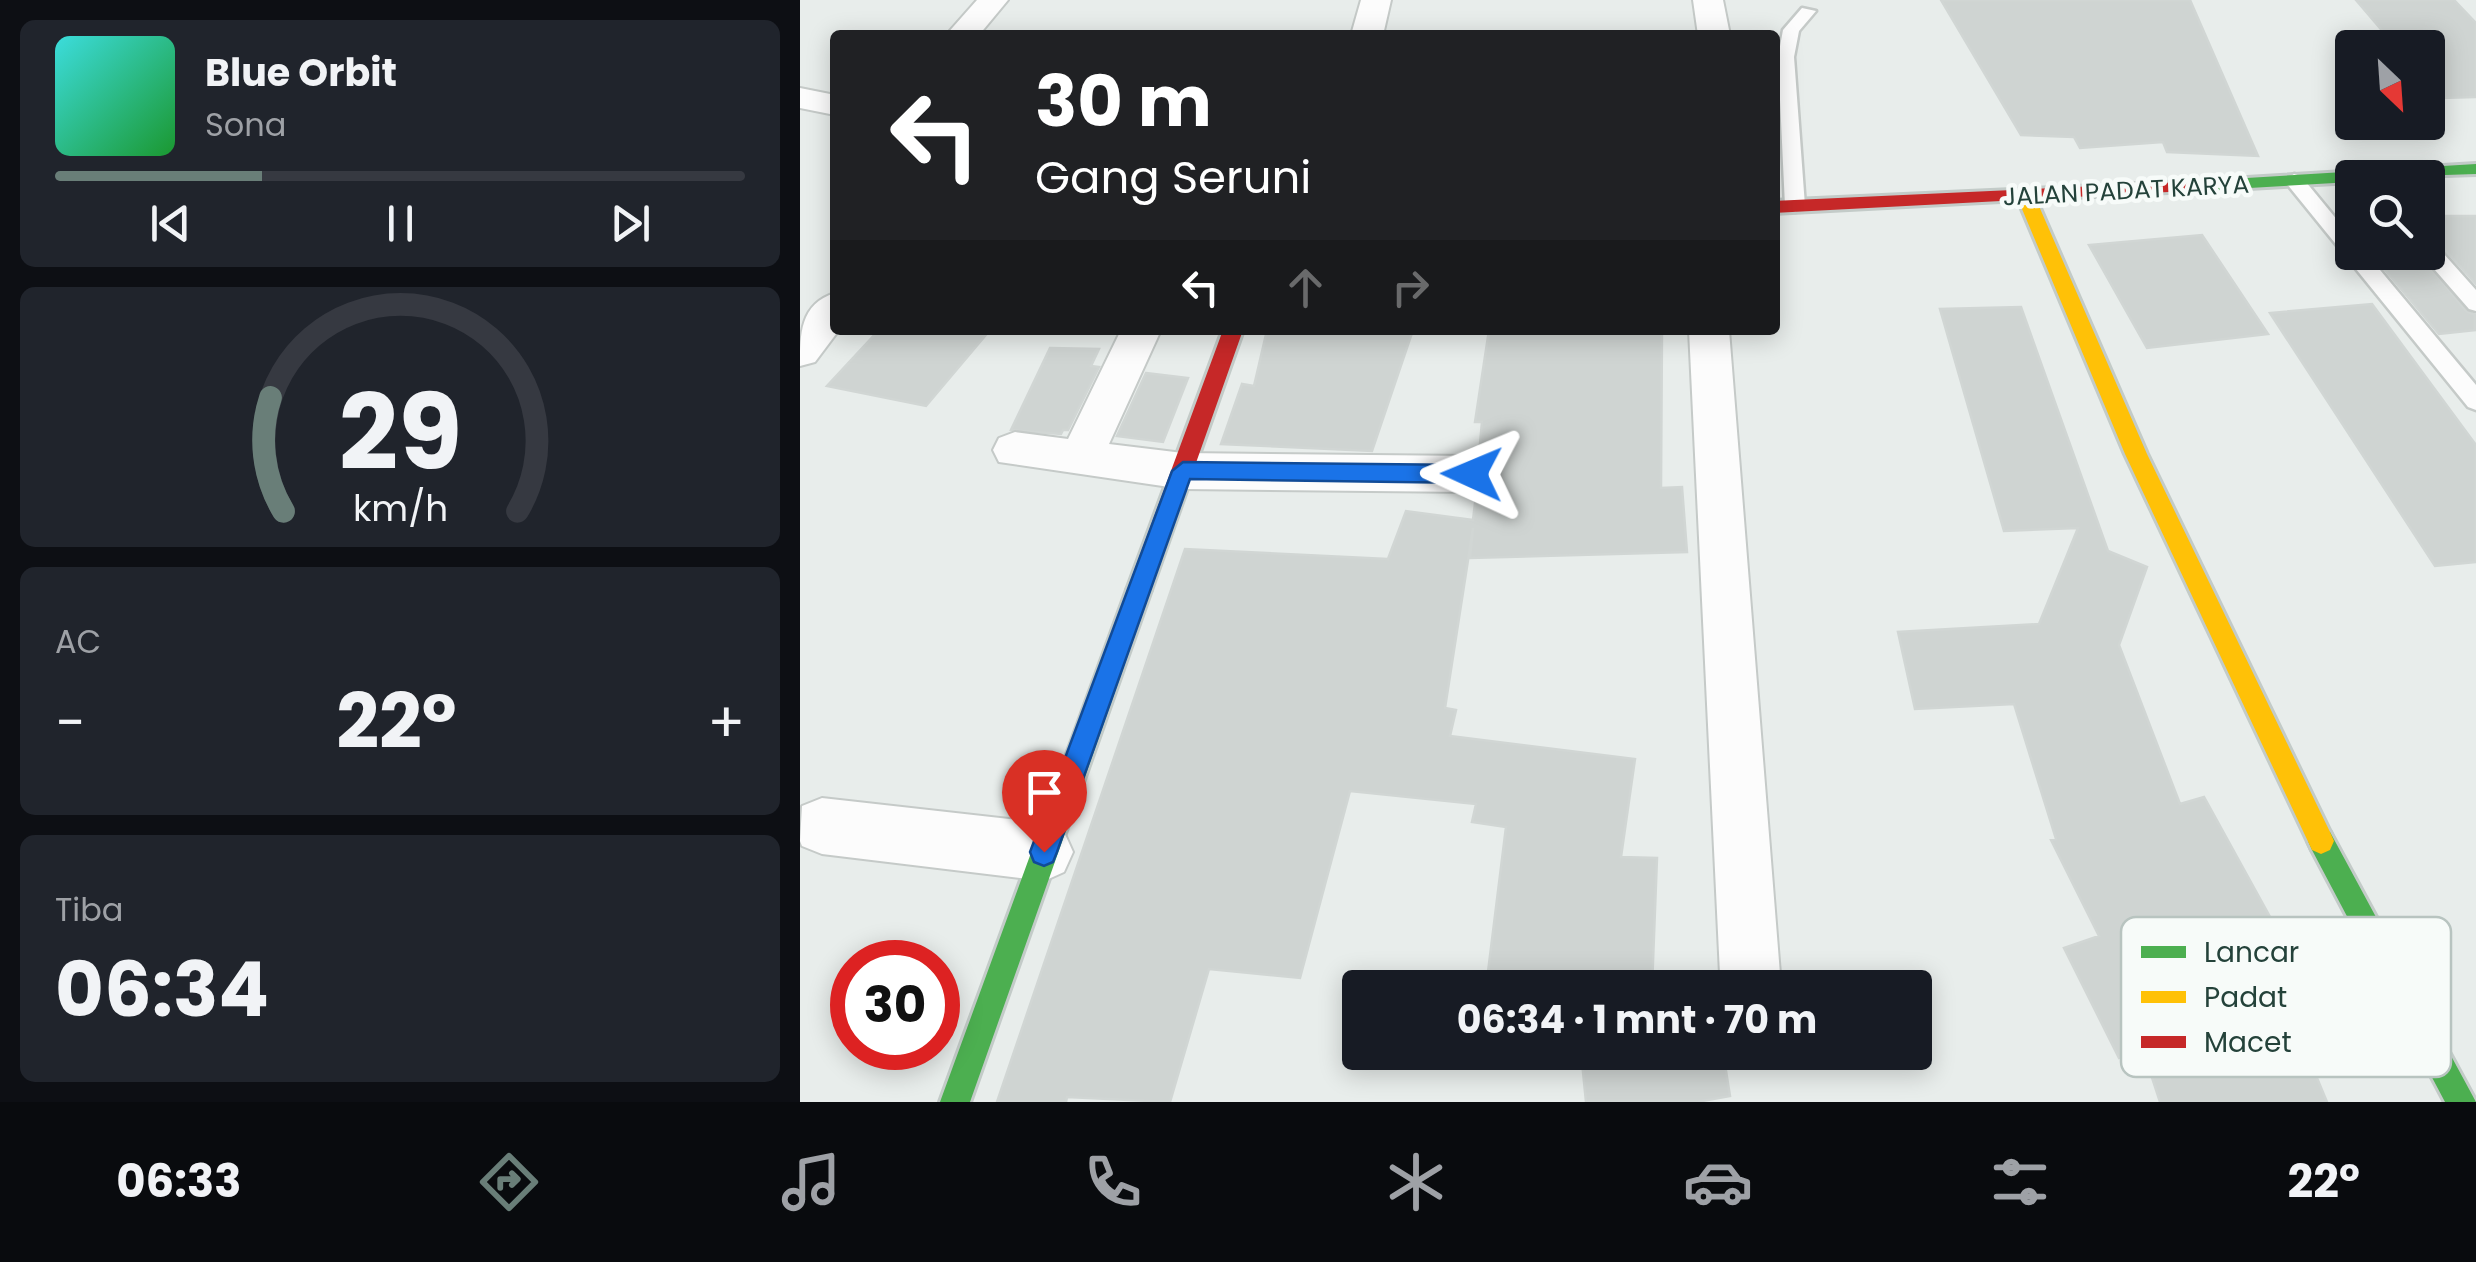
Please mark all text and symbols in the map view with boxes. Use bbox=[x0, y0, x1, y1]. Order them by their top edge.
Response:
north arrow bbox=[2335, 30, 2445, 140]
map controls bbox=[2335, 30, 2445, 270]
text: Blue Orbit bbox=[205, 46, 397, 99]
text: 30 m bbox=[1035, 52, 1212, 151]
icon: left bbox=[870, 70, 1000, 200]
text: Sona bbox=[205, 102, 286, 147]
text: Gang Seruni bbox=[1035, 146, 1311, 209]
button: search bbox=[2335, 160, 2445, 270]
street label: JALAN PADAT KARYA bbox=[2002, 167, 2250, 214]
icon: previous bbox=[143, 196, 198, 251]
icon: pause bbox=[373, 196, 428, 251]
icon: next bbox=[603, 196, 658, 251]
icon: left bbox=[1173, 260, 1228, 315]
icon: ahead bbox=[1278, 260, 1333, 315]
icon: right bbox=[1383, 260, 1438, 315]
text: 29 bbox=[338, 360, 462, 505]
position arrow bbox=[1420, 422, 1524, 526]
text: km/h bbox=[352, 483, 448, 534]
text: AC bbox=[55, 619, 101, 664]
text: 22° bbox=[336, 669, 457, 774]
text: − bbox=[55, 684, 85, 761]
text: + bbox=[707, 684, 745, 761]
pin bbox=[1002, 750, 1087, 853]
icon: arrive bbox=[1017, 765, 1072, 820]
text: Tiba bbox=[55, 887, 123, 932]
legend bbox=[2121, 917, 2451, 1077]
text: Lancar bbox=[2204, 933, 2299, 972]
text: 06:34 bbox=[55, 937, 269, 1042]
speed limit sign: 30 bbox=[830, 940, 960, 1070]
text: Padat bbox=[2204, 978, 2287, 1017]
text: 06:34 · 1 mnt · 70 m bbox=[1457, 993, 1817, 1046]
text: Macet bbox=[2204, 1023, 2292, 1062]
icon: directions bbox=[474, 1147, 544, 1217]
icon: music bbox=[776, 1147, 846, 1217]
icon: phone bbox=[1078, 1147, 1148, 1217]
icon: climate bbox=[1381, 1147, 1451, 1217]
icon: car bbox=[1683, 1147, 1753, 1217]
icon: filters bbox=[1985, 1147, 2055, 1217]
text: 06:33 bbox=[116, 1150, 241, 1213]
text: 22° bbox=[2288, 1150, 2360, 1213]

